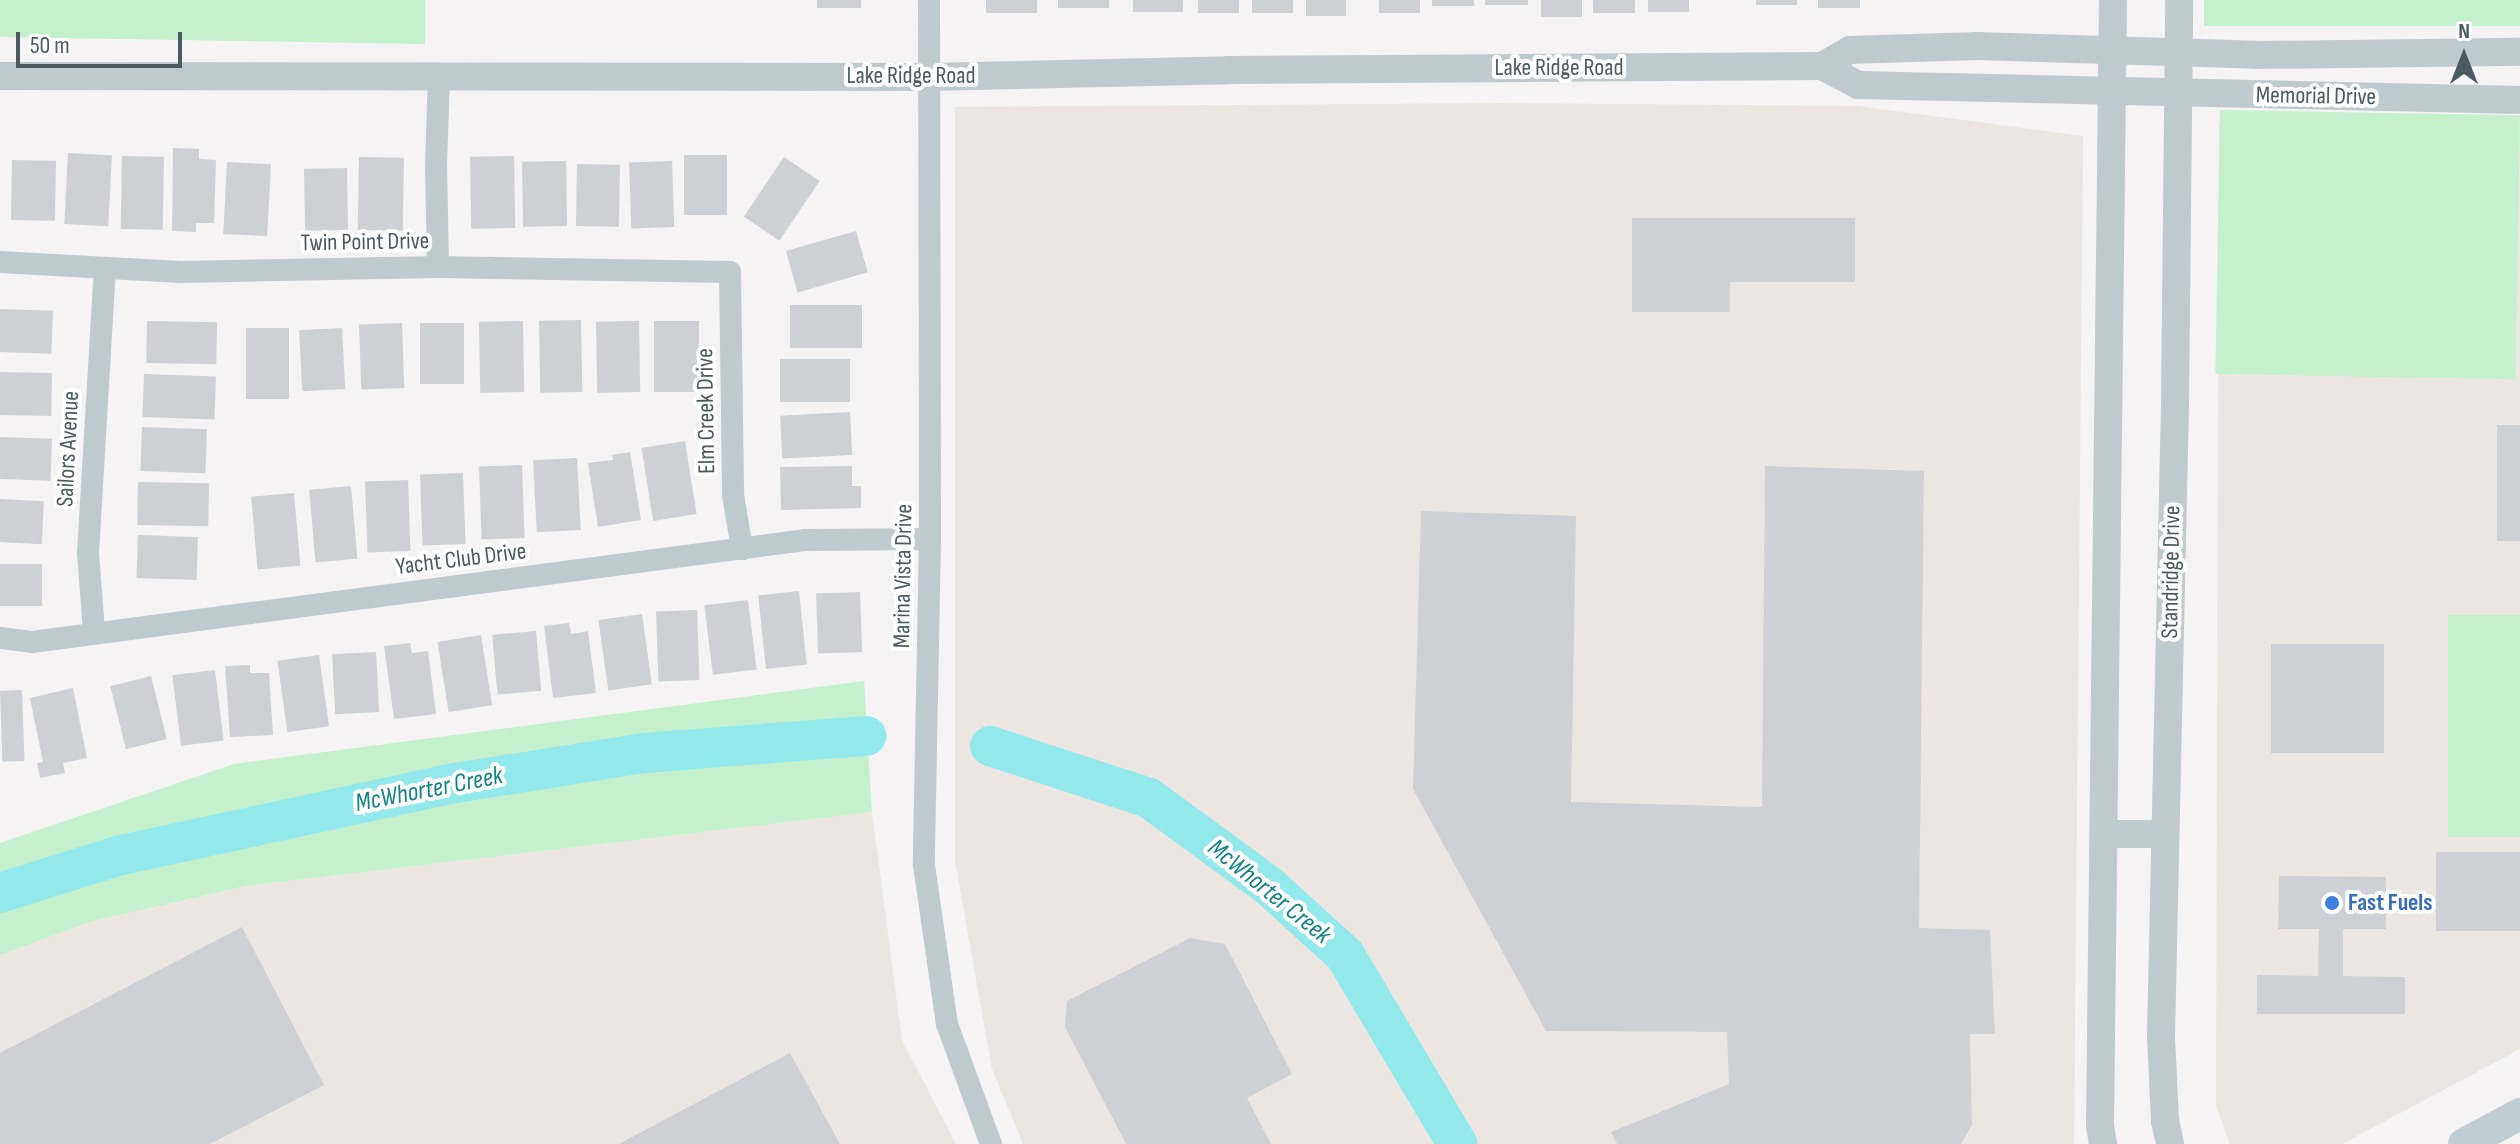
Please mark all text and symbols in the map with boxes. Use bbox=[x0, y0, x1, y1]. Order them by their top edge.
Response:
scale bar bbox=[20, 16, 186, 66]
north arrow bbox=[2424, 16, 2504, 96]
text: N bbox=[2458, 18, 2470, 45]
text: 50 m bbox=[30, 31, 70, 60]
street label: Lake Ridge Road bbox=[1495, 54, 1623, 82]
street label: Lake Ridge Road bbox=[847, 62, 975, 90]
street label: Memorial Drive bbox=[2256, 81, 2376, 111]
street label: Twin Point Drive bbox=[300, 226, 430, 258]
street label: Elm Creek Drive bbox=[691, 348, 721, 474]
street label: Sailors Avenue bbox=[51, 390, 85, 508]
street label: Marina Vista Drive bbox=[887, 504, 919, 648]
street label: Standridge Drive bbox=[2155, 505, 2187, 639]
street label: Yacht Club Drive bbox=[394, 537, 528, 581]
water label: McWhorter Creek bbox=[353, 760, 505, 820]
water label: McWhorter Creek bbox=[1201, 833, 1337, 951]
place label: Fast Fuels bbox=[2348, 889, 2432, 917]
marker: Fast Fuels bbox=[2323, 894, 2341, 912]

